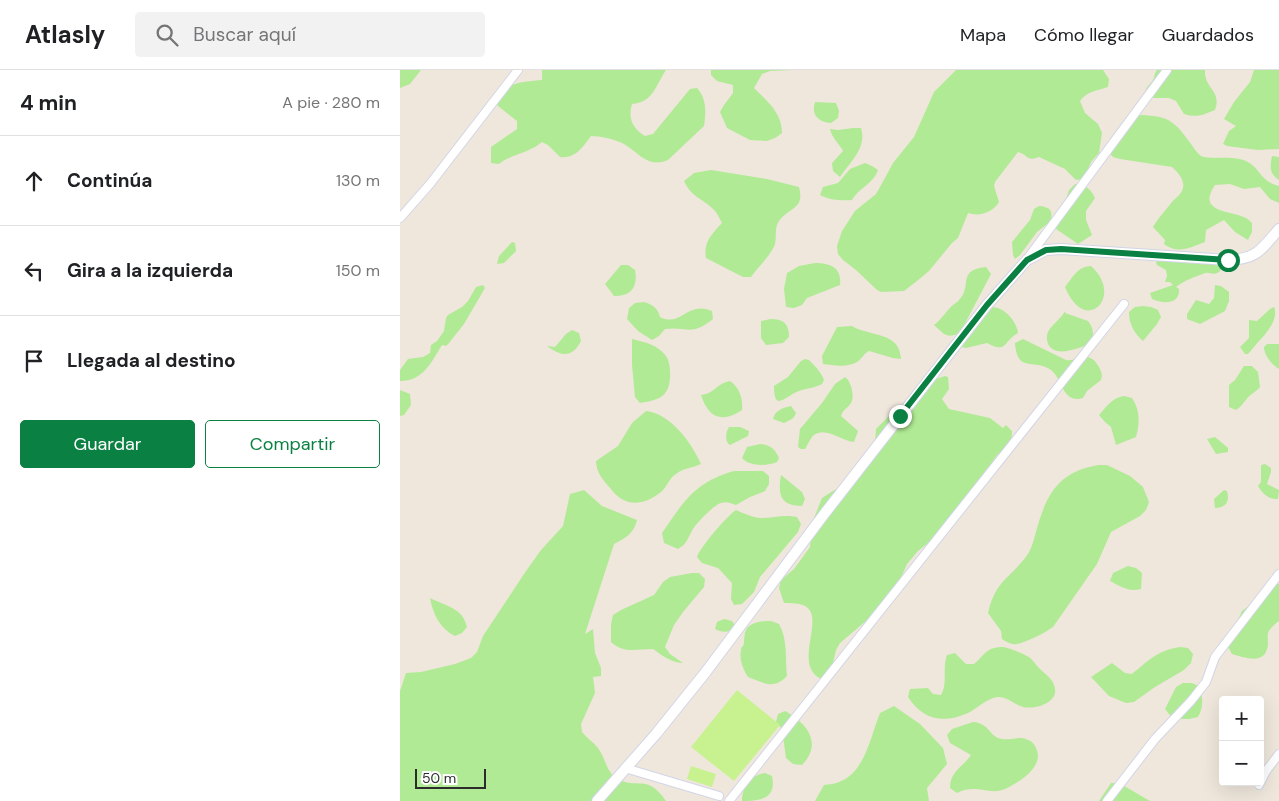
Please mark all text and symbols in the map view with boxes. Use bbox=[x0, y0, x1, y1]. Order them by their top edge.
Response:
search box bbox=[135, 12, 485, 57]
text: Atlasly bbox=[25, 19, 105, 50]
icon: search bbox=[153, 21, 181, 49]
text: Buscar aquí bbox=[193, 22, 296, 47]
text: Mapa bbox=[960, 23, 1006, 47]
text: Cómo llegar bbox=[1034, 23, 1134, 47]
text: Guardados bbox=[1162, 23, 1254, 47]
text: 4 min bbox=[20, 89, 77, 117]
text: A pie · 280 m bbox=[282, 92, 380, 113]
icon: ahead bbox=[20, 167, 48, 195]
text: Continúa bbox=[67, 168, 152, 193]
text: 130 m bbox=[336, 170, 380, 191]
route start bbox=[1217, 249, 1240, 272]
icon: left bbox=[20, 257, 48, 285]
text: Gira a la izquierda bbox=[67, 258, 233, 283]
text: 150 m bbox=[336, 260, 380, 281]
icon: arrive bbox=[20, 347, 48, 375]
text: Llegada al destino bbox=[67, 348, 236, 373]
route end bbox=[889, 405, 912, 428]
button: Guardar bbox=[20, 420, 195, 468]
button: Compartir bbox=[205, 420, 380, 468]
map controls bbox=[1219, 696, 1264, 786]
button: + bbox=[1219, 696, 1264, 741]
button: − bbox=[1219, 741, 1264, 786]
scale bar bbox=[415, 766, 486, 789]
text: 50 m bbox=[422, 769, 456, 787]

